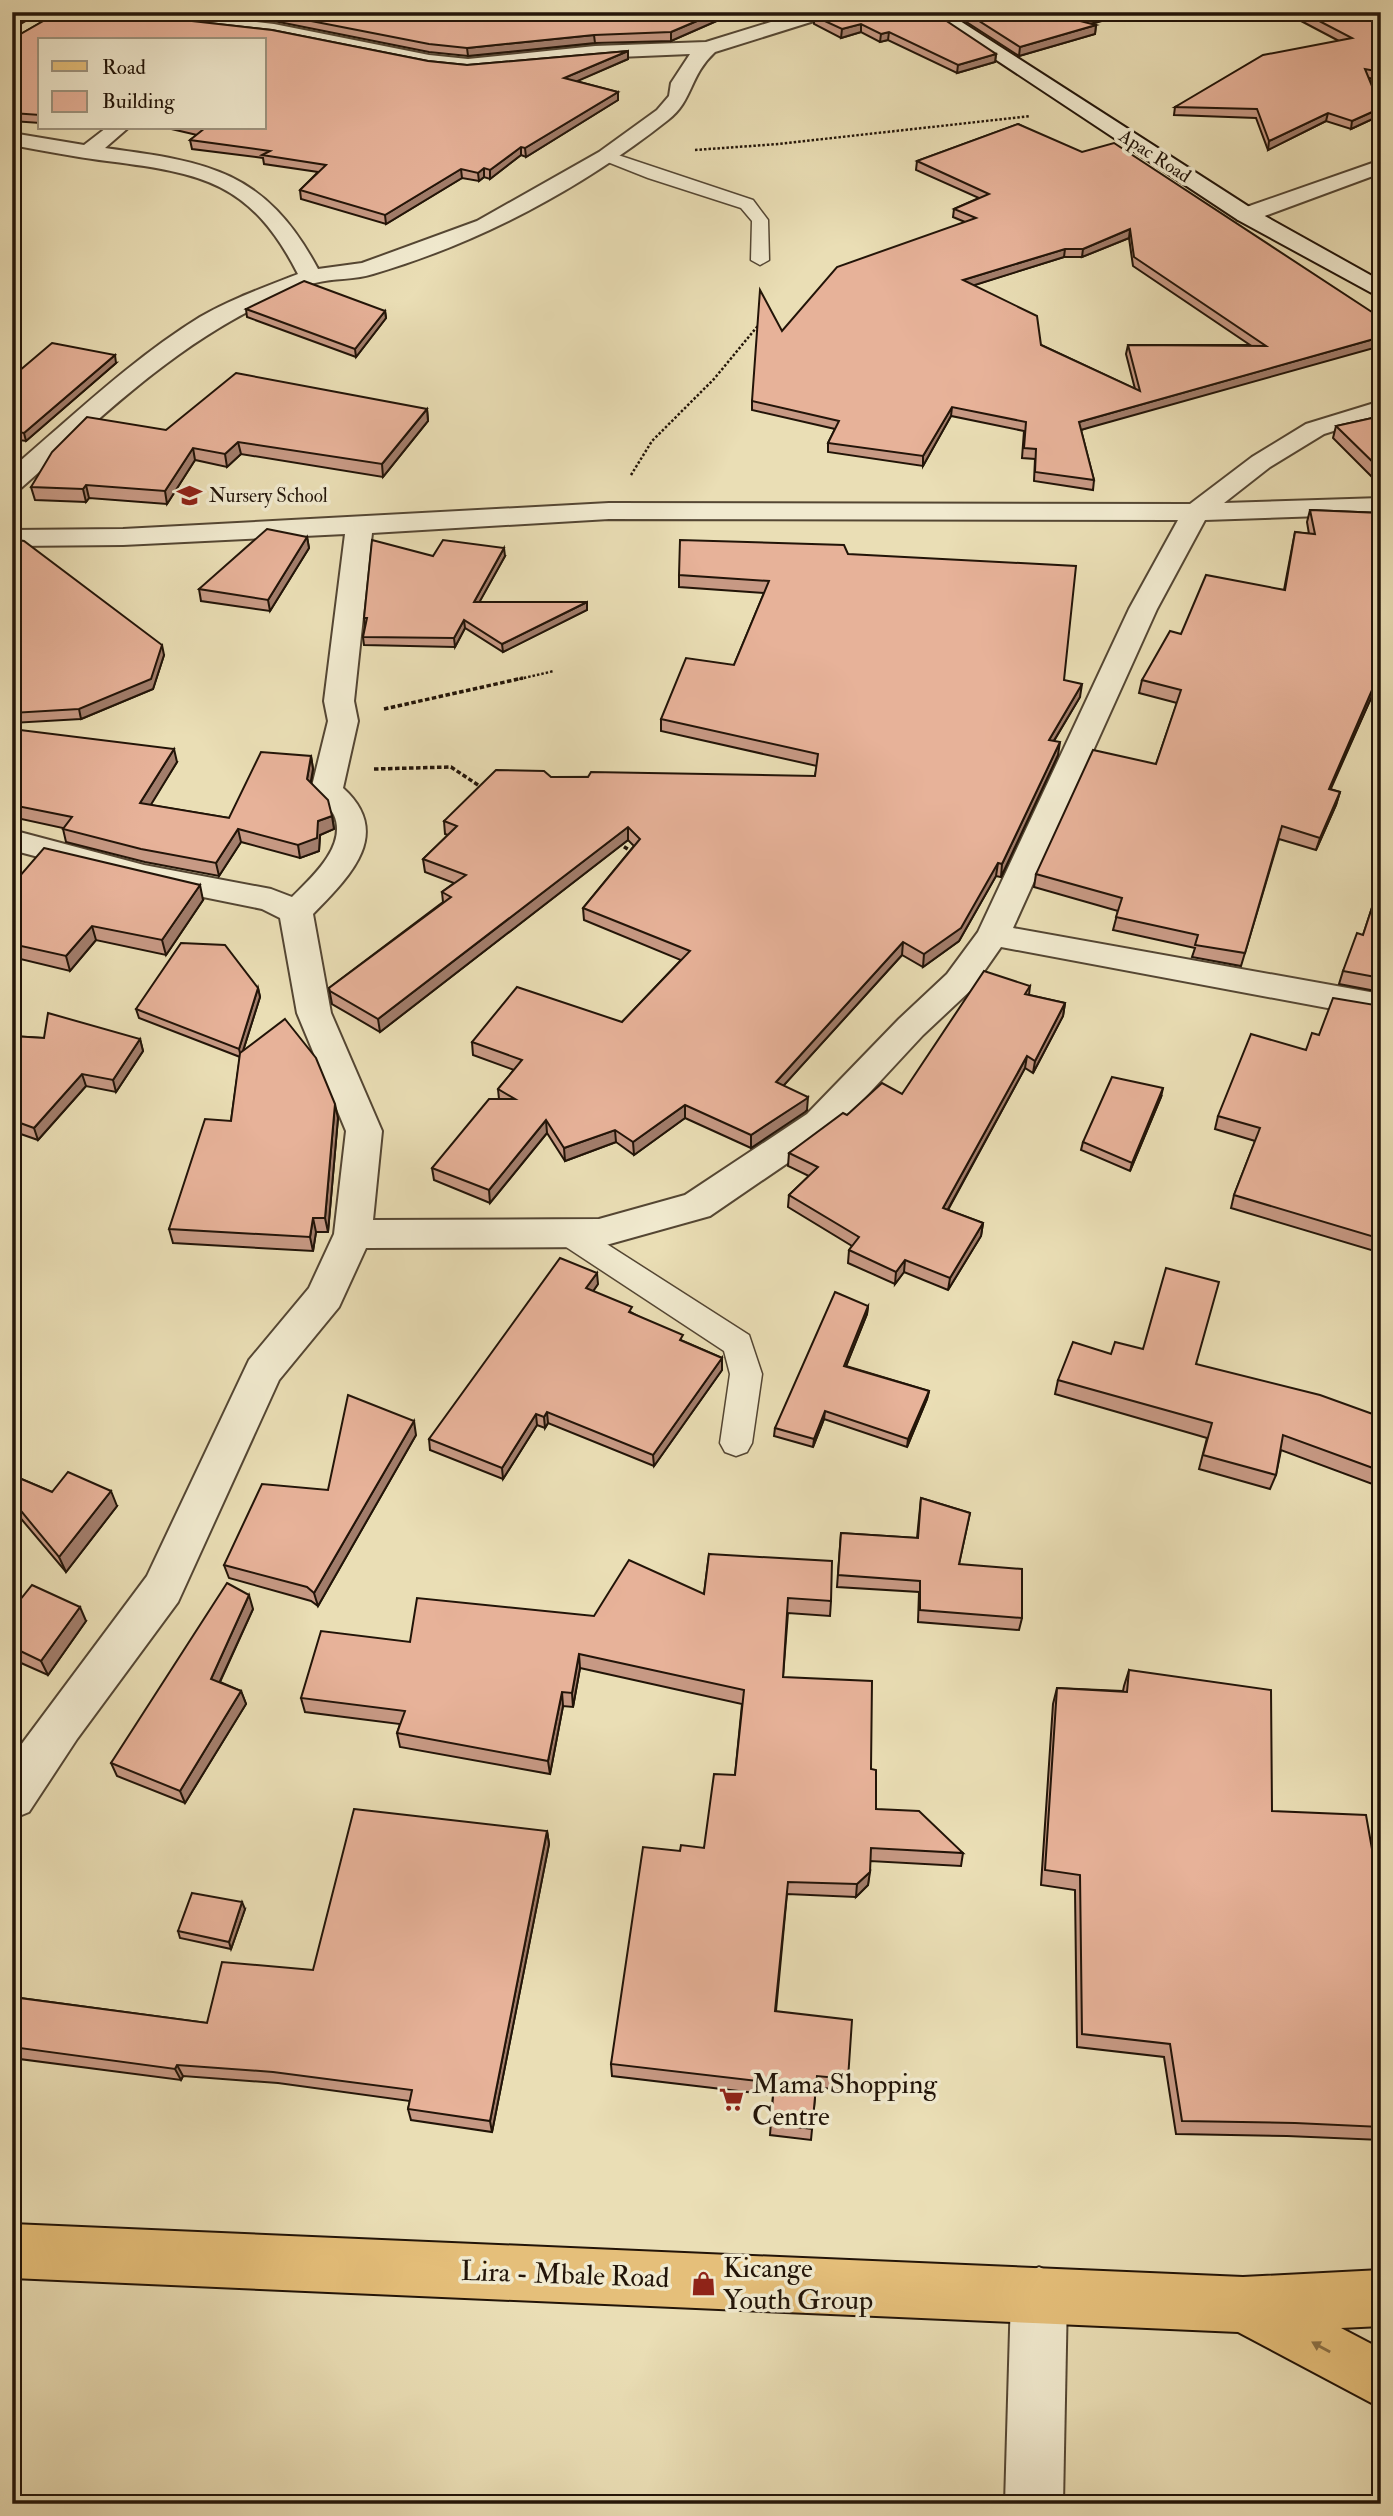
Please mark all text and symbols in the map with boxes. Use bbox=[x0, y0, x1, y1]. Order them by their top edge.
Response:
legend bbox=[38, 38, 266, 130]
text: Road bbox=[102, 54, 147, 81]
text: Building bbox=[102, 88, 175, 115]
street label: Apac Road bbox=[1113, 123, 1196, 189]
school or university icon: Nursery School bbox=[175, 482, 203, 510]
place label: Nursery School bbox=[209, 484, 328, 508]
place label: Mama Shopping Centre bbox=[752, 2067, 938, 2134]
supermarket icon: Mama Shopping Centre bbox=[718, 2086, 746, 2114]
place label: Kicange Youth Group bbox=[723, 2251, 873, 2318]
street label: Lira - Mbale Road bbox=[460, 2254, 670, 2296]
shop icon: Kicange Youth Group bbox=[689, 2270, 717, 2298]
one-way arrow bbox=[1311, 2341, 1331, 2353]

